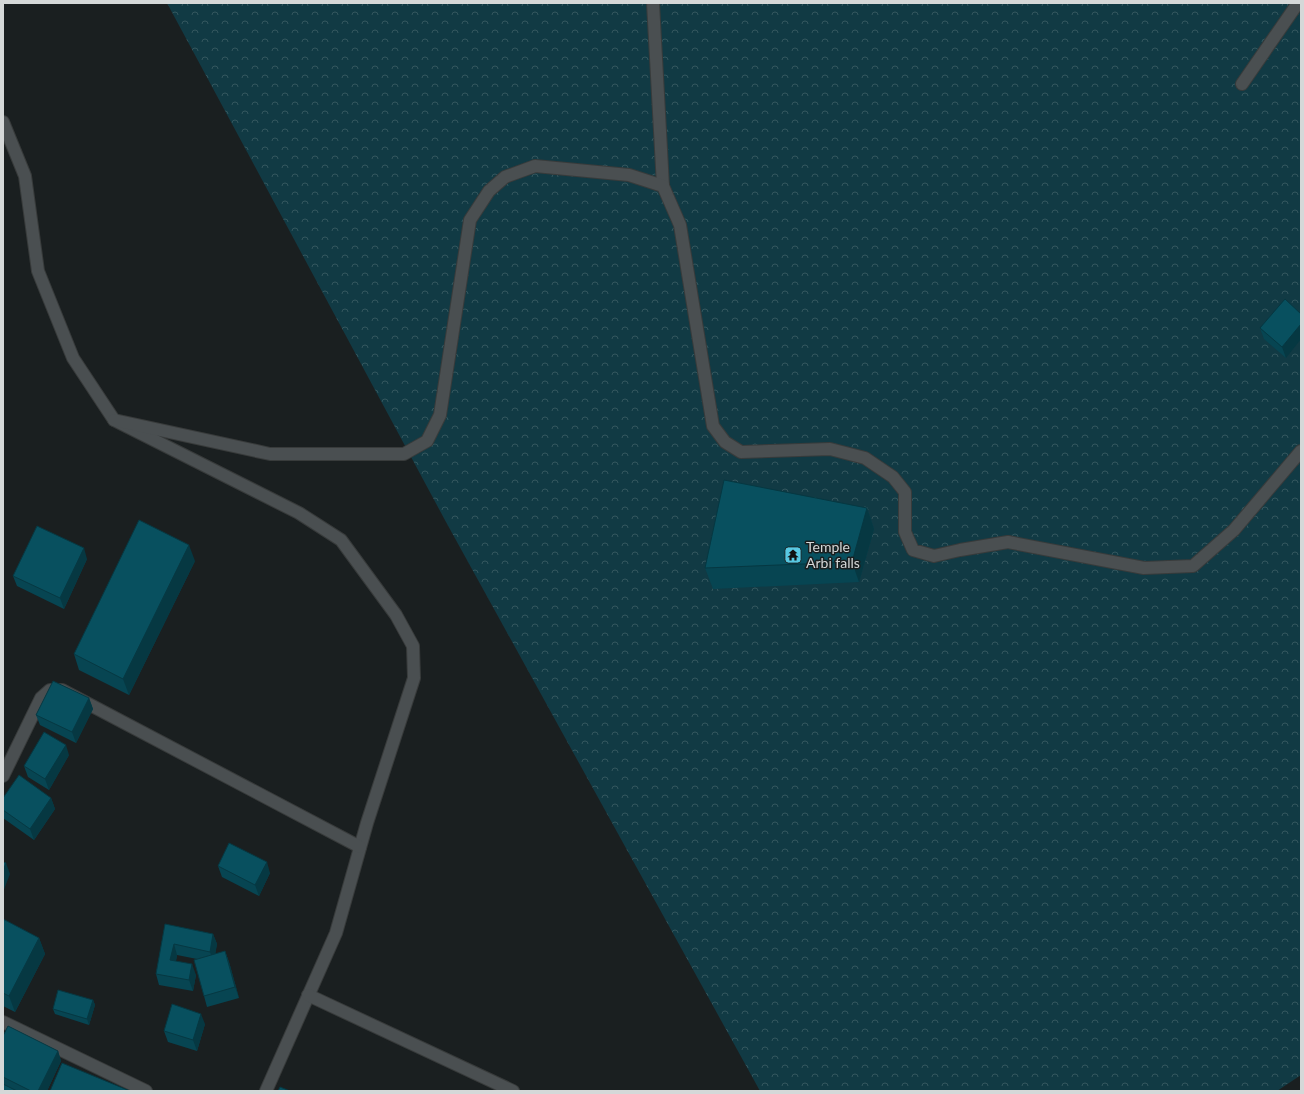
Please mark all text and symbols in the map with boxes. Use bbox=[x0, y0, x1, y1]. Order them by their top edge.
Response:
place label: Temple Arbi falls bbox=[806, 538, 860, 571]
temple icon: Temple Arbi falls bbox=[783, 545, 803, 565]

